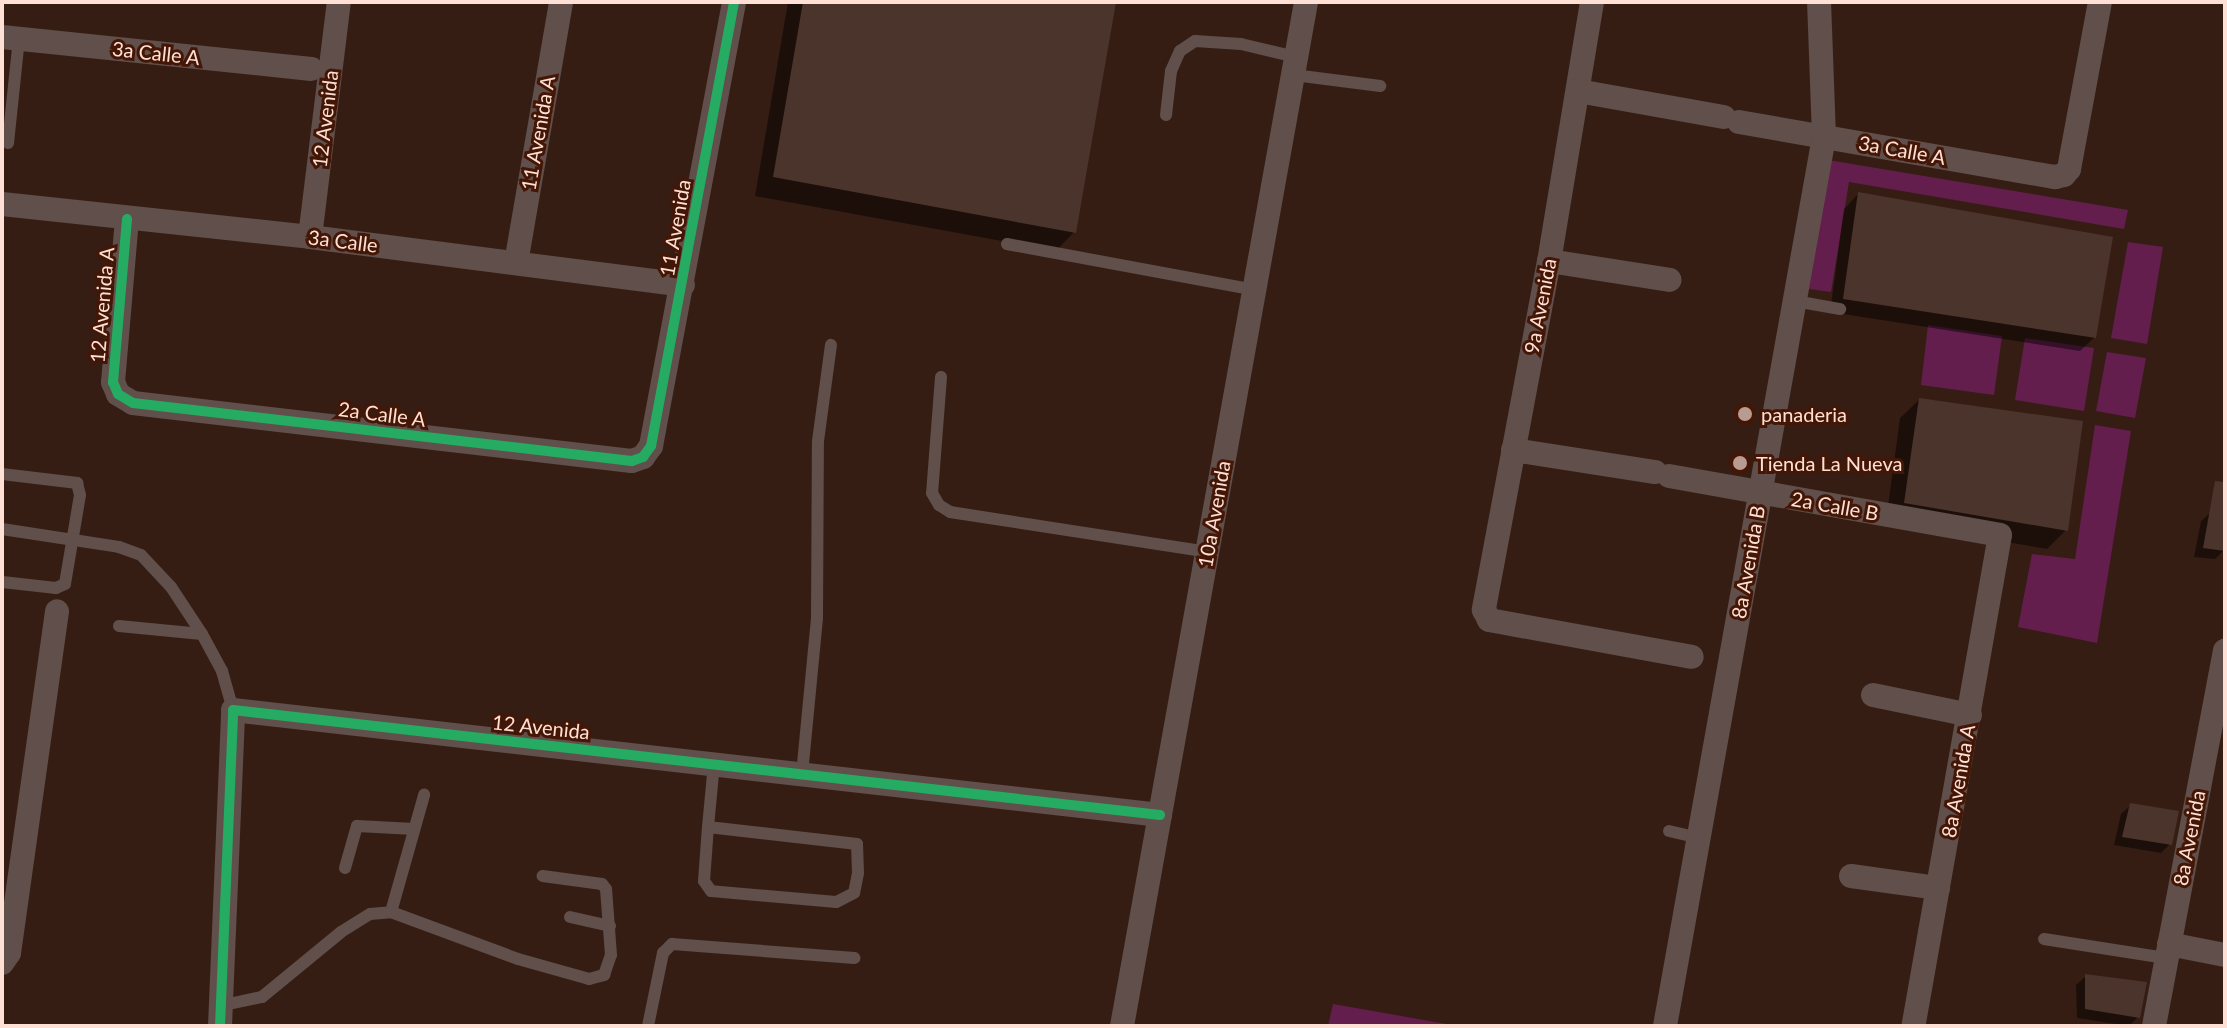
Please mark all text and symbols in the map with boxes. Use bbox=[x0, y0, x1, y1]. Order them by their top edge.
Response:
street label: 3a Calle A bbox=[111, 36, 201, 70]
street label: 12 Avenida bbox=[307, 69, 343, 169]
street label: 11 Avenida A bbox=[516, 73, 560, 193]
street label: 3a Calle A bbox=[1856, 130, 1948, 170]
street label: 11 Avenida bbox=[655, 177, 695, 279]
street label: 3a Calle bbox=[307, 225, 379, 257]
street label: 12 Avenida A bbox=[85, 245, 119, 365]
street label: 9a Avenida bbox=[1519, 256, 1561, 356]
street label: 2a Calle A bbox=[337, 397, 427, 431]
place label: panaderia bbox=[1761, 402, 1847, 426]
marker: panaderia bbox=[1736, 405, 1754, 423]
place label: Tienda La Nueva bbox=[1756, 451, 1902, 475]
marker: Tienda La Nueva bbox=[1731, 454, 1749, 472]
street label: 10a Avenida bbox=[1193, 458, 1235, 570]
street label: 2a Calle B bbox=[1790, 487, 1880, 525]
street label: 8a Avenida B bbox=[1726, 503, 1770, 621]
street label: 12 Avenida bbox=[491, 710, 591, 744]
street label: 8a Avenida A bbox=[1936, 722, 1980, 840]
street label: 8a Avenida bbox=[2168, 788, 2210, 888]

